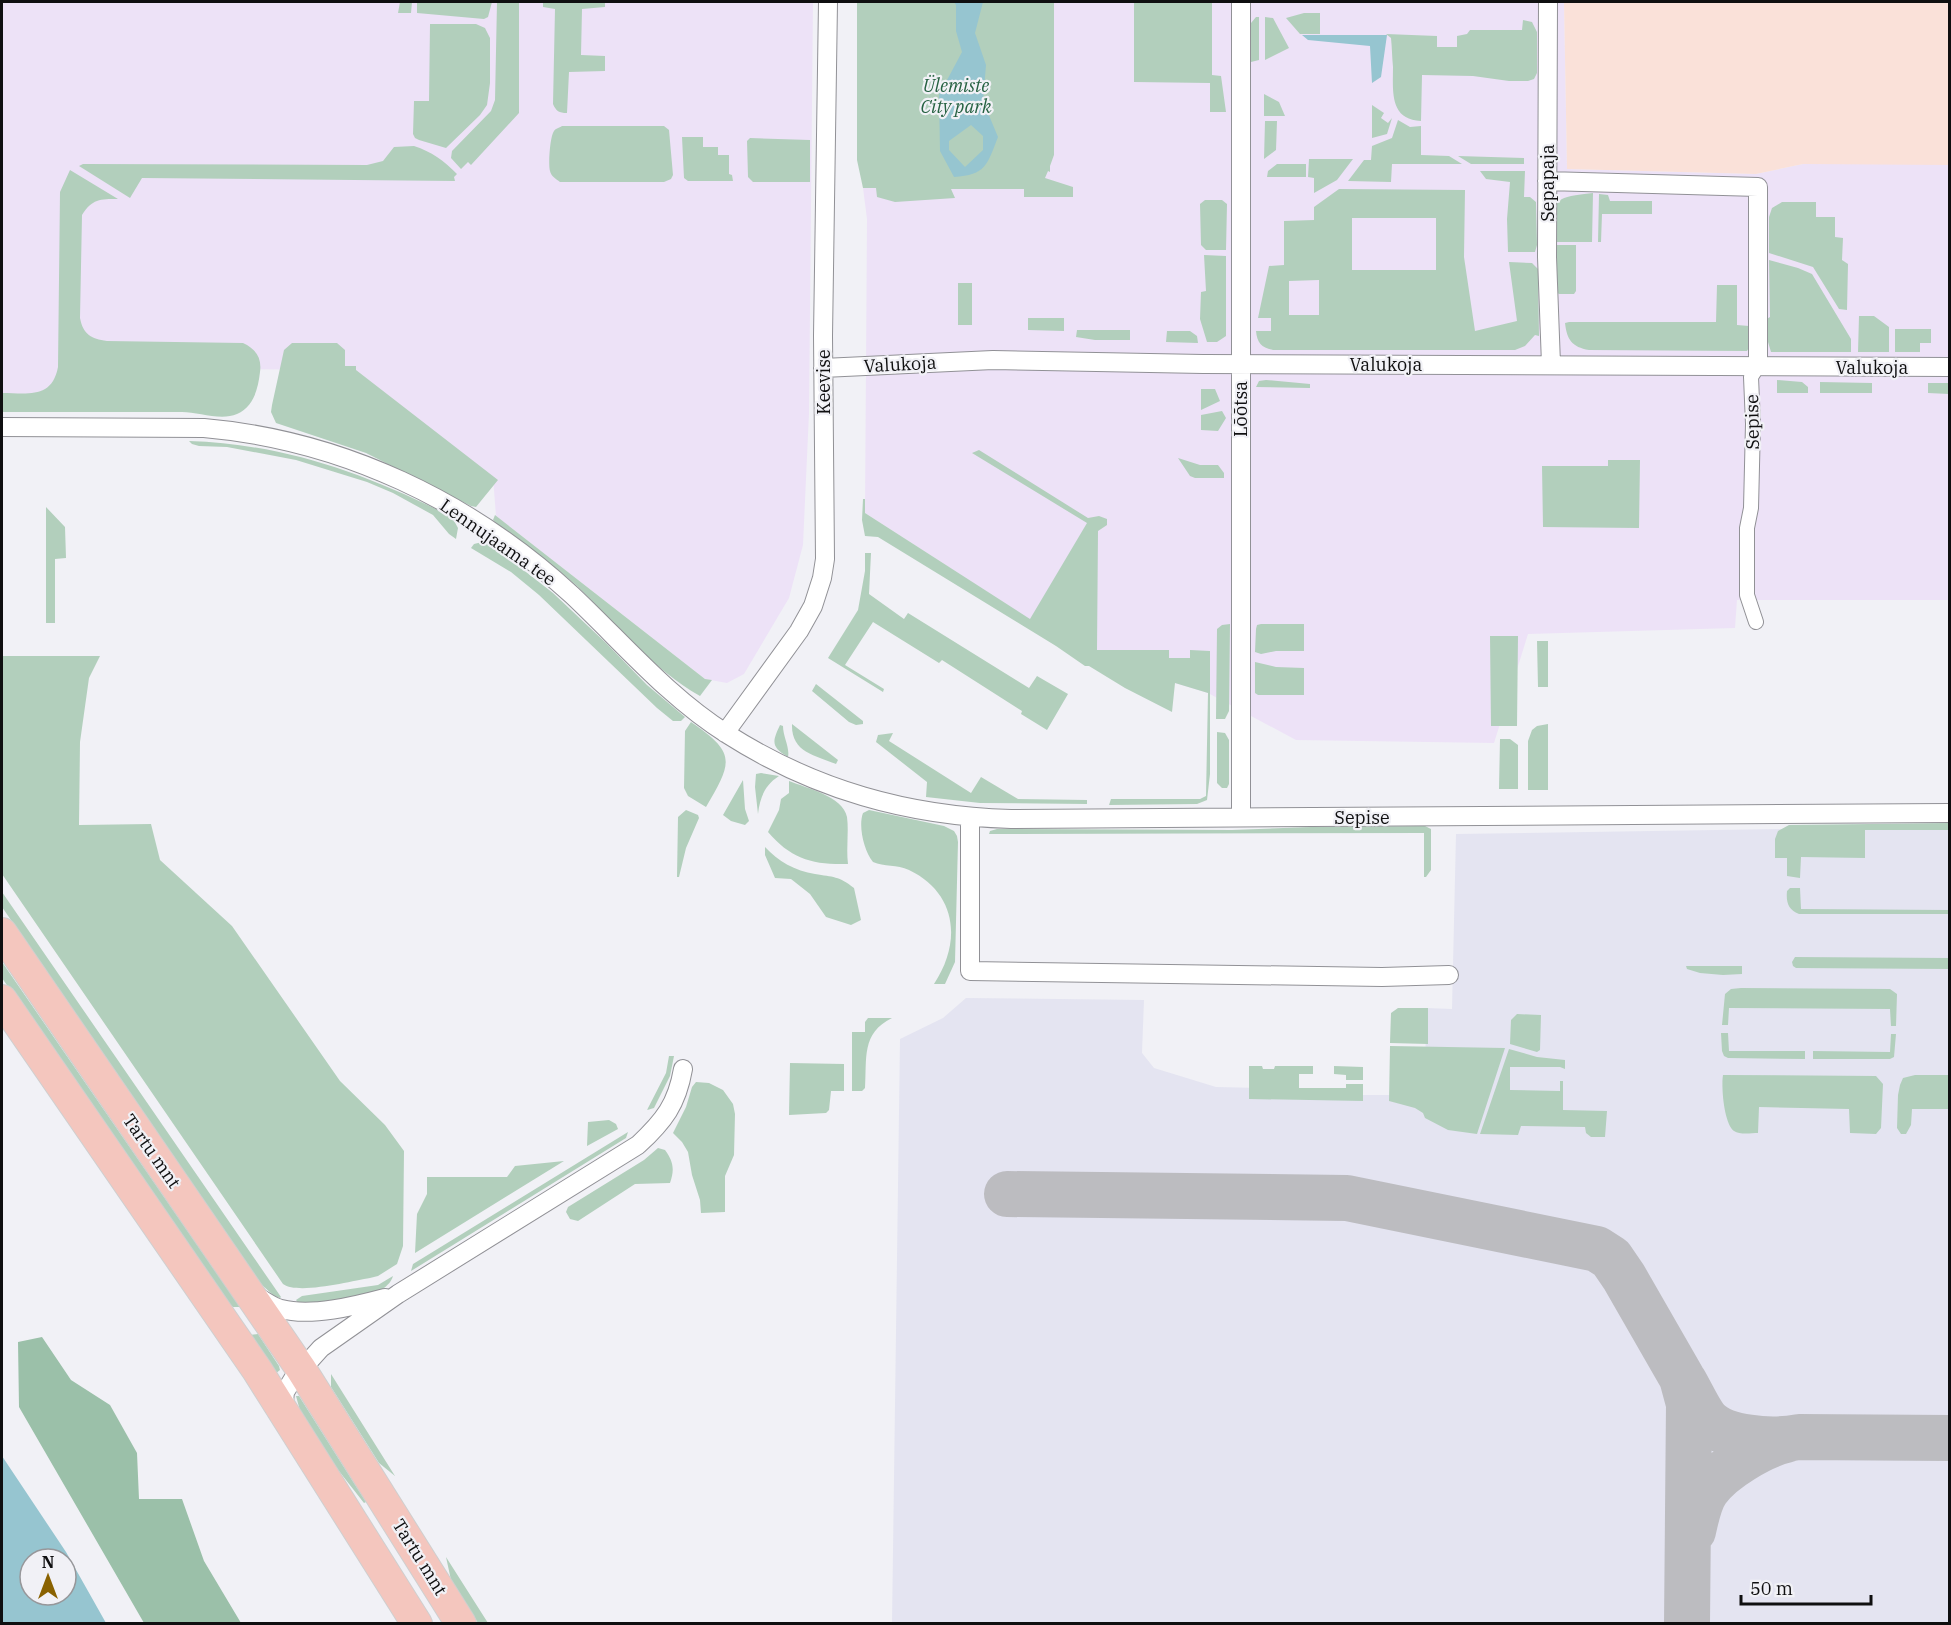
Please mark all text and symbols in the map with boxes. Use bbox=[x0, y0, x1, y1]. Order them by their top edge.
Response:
park label: Ülemiste City park bbox=[920, 74, 992, 118]
street label: Sepapaja bbox=[1536, 144, 1559, 222]
street label: Keevise bbox=[812, 349, 835, 415]
street label: Valukoja bbox=[863, 351, 937, 377]
street label: Valukoja bbox=[1350, 353, 1423, 376]
street label: Valukoja bbox=[1836, 356, 1909, 379]
street label: Lõõtsa bbox=[1229, 381, 1252, 437]
street label: Sepise bbox=[1740, 394, 1764, 450]
street label: Lennujaama tee bbox=[436, 493, 560, 591]
street label: Sepise bbox=[1334, 806, 1390, 829]
street label: Tartu mnt bbox=[118, 1109, 186, 1193]
street label: Tartu mnt bbox=[388, 1515, 452, 1599]
north arrow bbox=[18, 1547, 78, 1607]
text: N bbox=[42, 1552, 54, 1572]
scale bar bbox=[1741, 1568, 1872, 1606]
text: 50 m bbox=[1750, 1577, 1793, 1600]

